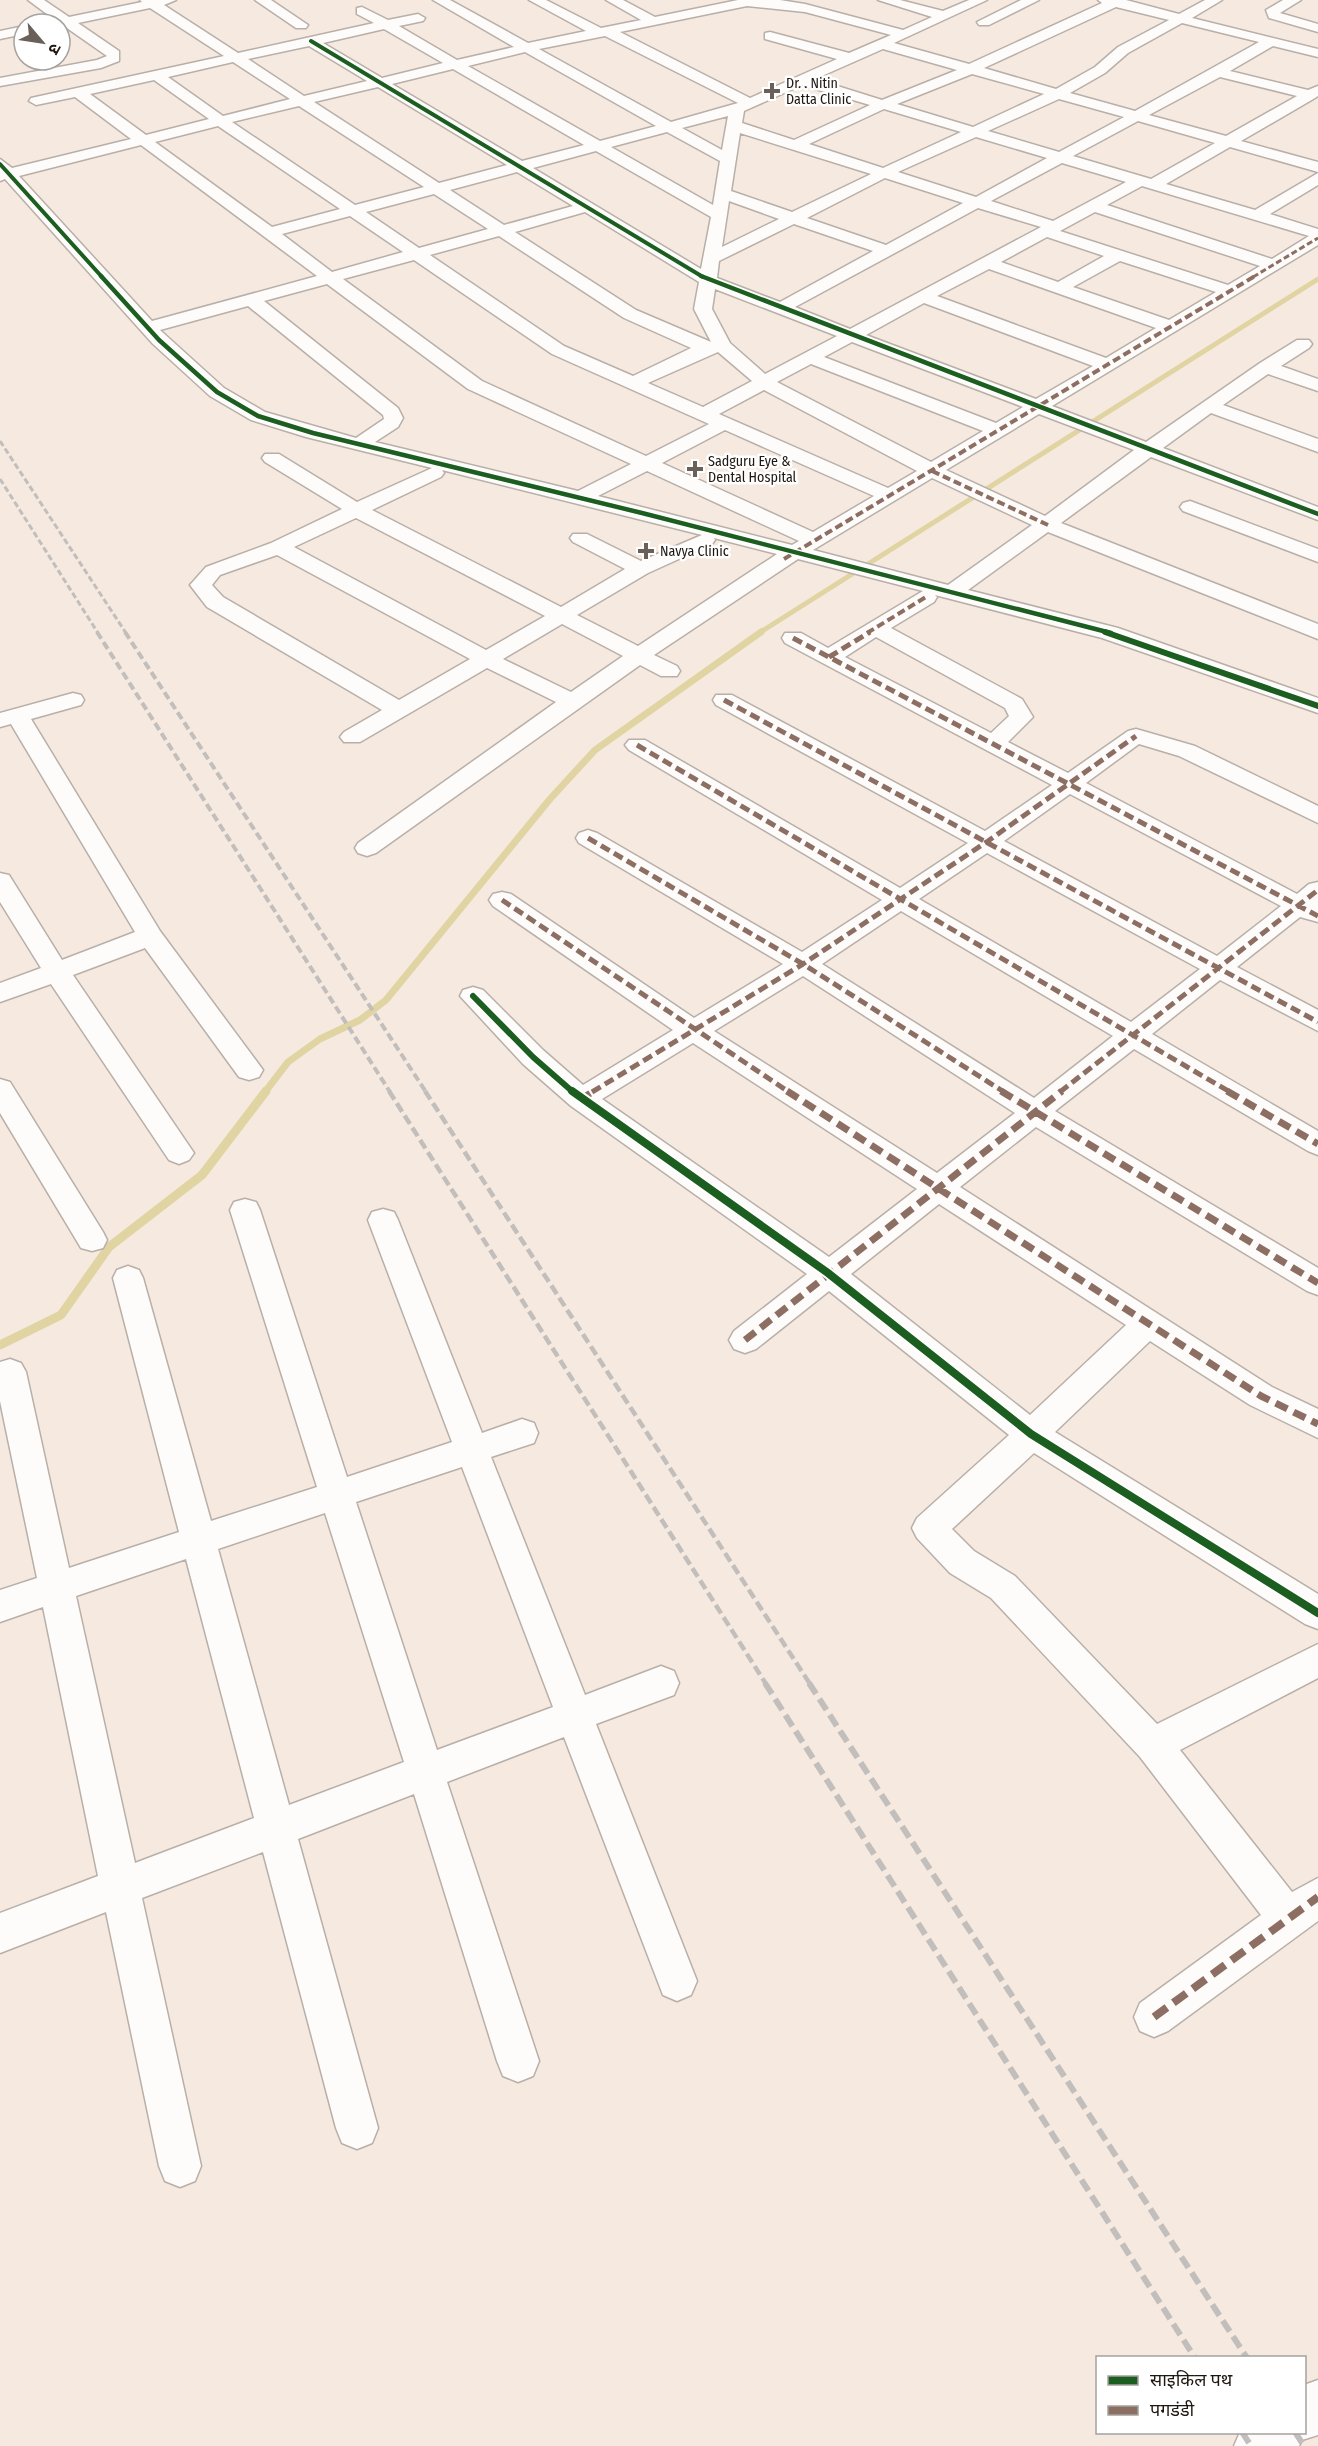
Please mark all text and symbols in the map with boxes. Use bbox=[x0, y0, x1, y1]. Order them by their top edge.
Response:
north arrow bbox=[12, 12, 72, 72]
text: उ bbox=[44, 40, 65, 58]
place label: Dr. . Nitin Datta Clinic bbox=[786, 75, 851, 108]
marker: Dr. . Nitin Datta Clinic bbox=[763, 82, 781, 100]
place label: Sadguru Eye & Dental Hospital bbox=[708, 453, 797, 486]
marker: Sadguru Eye & Dental Hospital bbox=[686, 460, 704, 478]
marker: Navya Clinic bbox=[637, 542, 655, 560]
place label: Navya Clinic bbox=[660, 543, 729, 560]
legend bbox=[1096, 2356, 1306, 2434]
text: साइकिल पथ bbox=[1150, 2369, 1233, 2391]
text: पगडंडी bbox=[1150, 2399, 1195, 2421]

